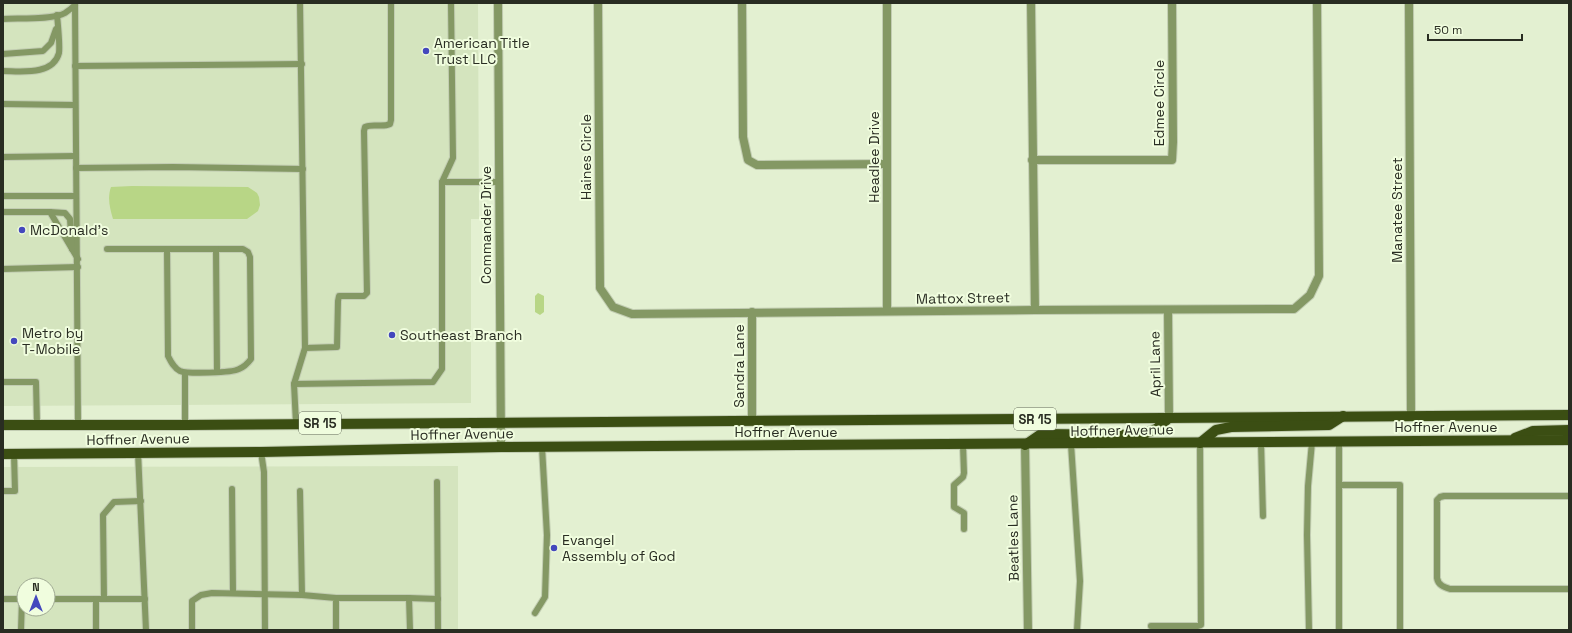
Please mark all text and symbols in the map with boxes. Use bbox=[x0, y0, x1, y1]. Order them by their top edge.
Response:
scale bar bbox=[1428, 16, 1522, 42]
text: 50 m bbox=[1434, 22, 1462, 38]
place label: American Title Trust LLC bbox=[434, 34, 530, 68]
marker: American Title Trust LLC bbox=[421, 46, 431, 56]
street label: Edmee Circle bbox=[1150, 60, 1168, 146]
street label: Headlee Drive bbox=[865, 111, 883, 203]
street label: Haines Circle bbox=[577, 114, 595, 200]
street label: Manatee Street bbox=[1388, 157, 1406, 263]
street label: Commander Drive bbox=[477, 166, 495, 284]
place label: McDonald's bbox=[30, 221, 108, 239]
marker: McDonald's bbox=[17, 225, 27, 235]
street label: Mattox Street bbox=[916, 288, 1010, 308]
place label: Metro by T-Mobile bbox=[22, 324, 83, 358]
street label: Sandra Lane bbox=[730, 324, 748, 408]
place label: Southeast Branch bbox=[400, 326, 522, 344]
marker: Southeast Branch bbox=[387, 330, 397, 340]
street label: April Lane bbox=[1145, 331, 1165, 397]
marker: Metro by T-Mobile bbox=[9, 336, 19, 346]
road number: SR 15 bbox=[1014, 408, 1056, 430]
road number: SR 15 bbox=[299, 412, 341, 434]
street label: Hoffner Avenue bbox=[1394, 418, 1498, 436]
street label: Hoffner Avenue bbox=[1070, 420, 1174, 440]
street label: Hoffner Avenue bbox=[734, 423, 838, 441]
street label: Hoffner Avenue bbox=[410, 424, 514, 444]
street label: Hoffner Avenue bbox=[86, 429, 190, 449]
street label: Beatles Lane bbox=[1003, 494, 1023, 582]
place label: Evangel Assembly of God bbox=[562, 531, 676, 565]
marker: Evangel Assembly of God bbox=[549, 543, 559, 553]
north arrow bbox=[16, 577, 56, 617]
text: N bbox=[32, 580, 40, 594]

